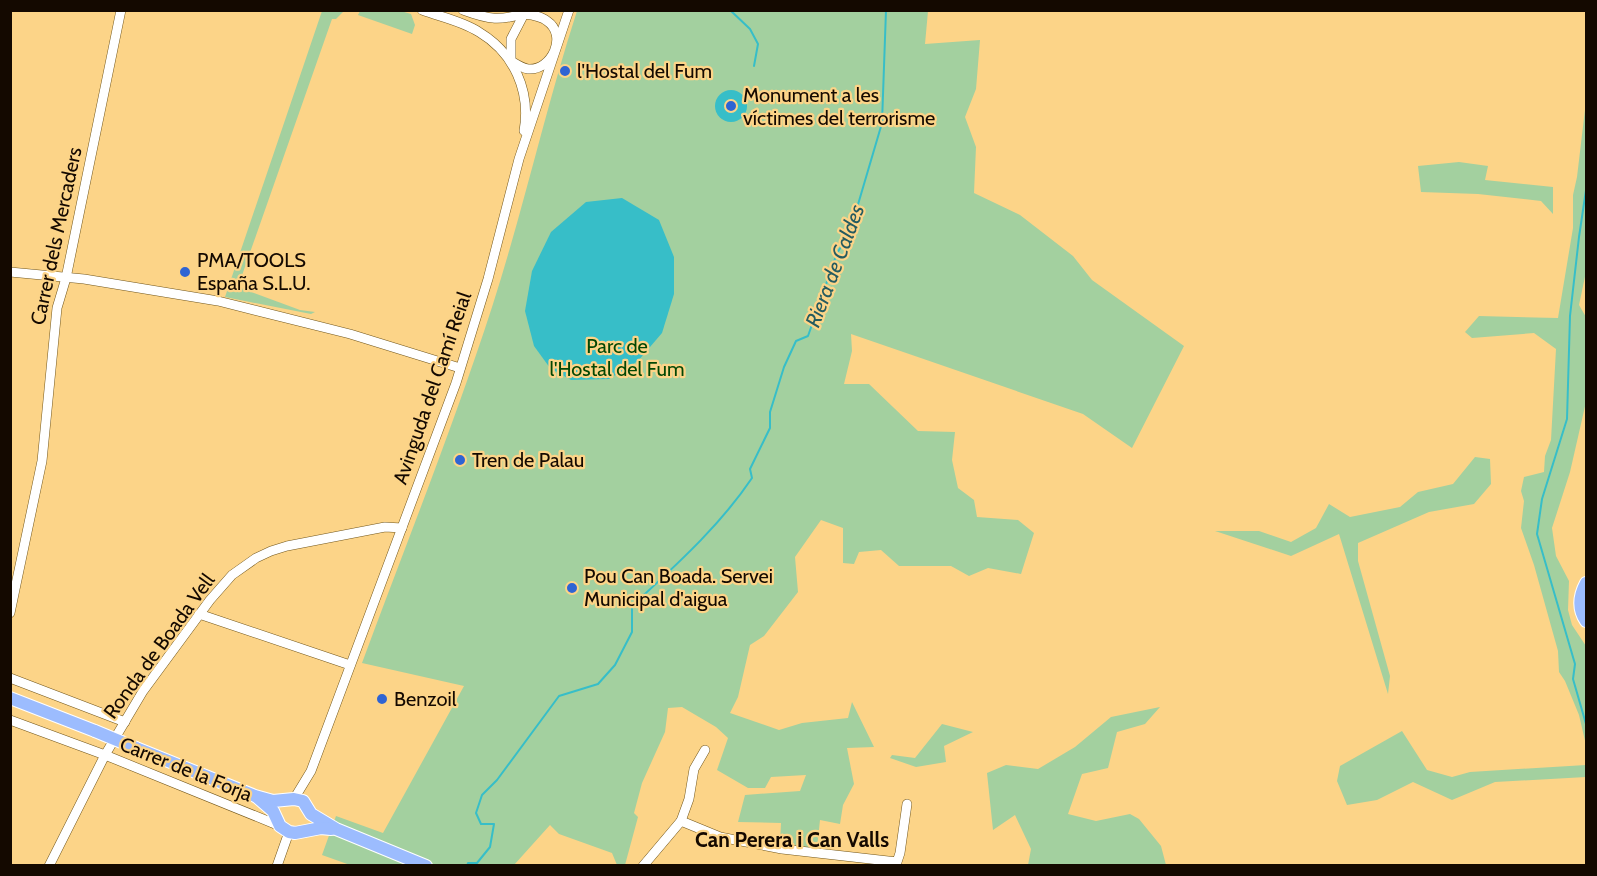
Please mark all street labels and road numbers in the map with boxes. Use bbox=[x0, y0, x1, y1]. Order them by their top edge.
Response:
street label: Carrer dels Mercaders bbox=[25, 145, 87, 327]
street label: Avinguda del Camí Reial bbox=[388, 288, 476, 487]
street label: Ronda de Boada Vell bbox=[98, 569, 220, 723]
street label: Carrer de la Forja bbox=[116, 732, 256, 807]

